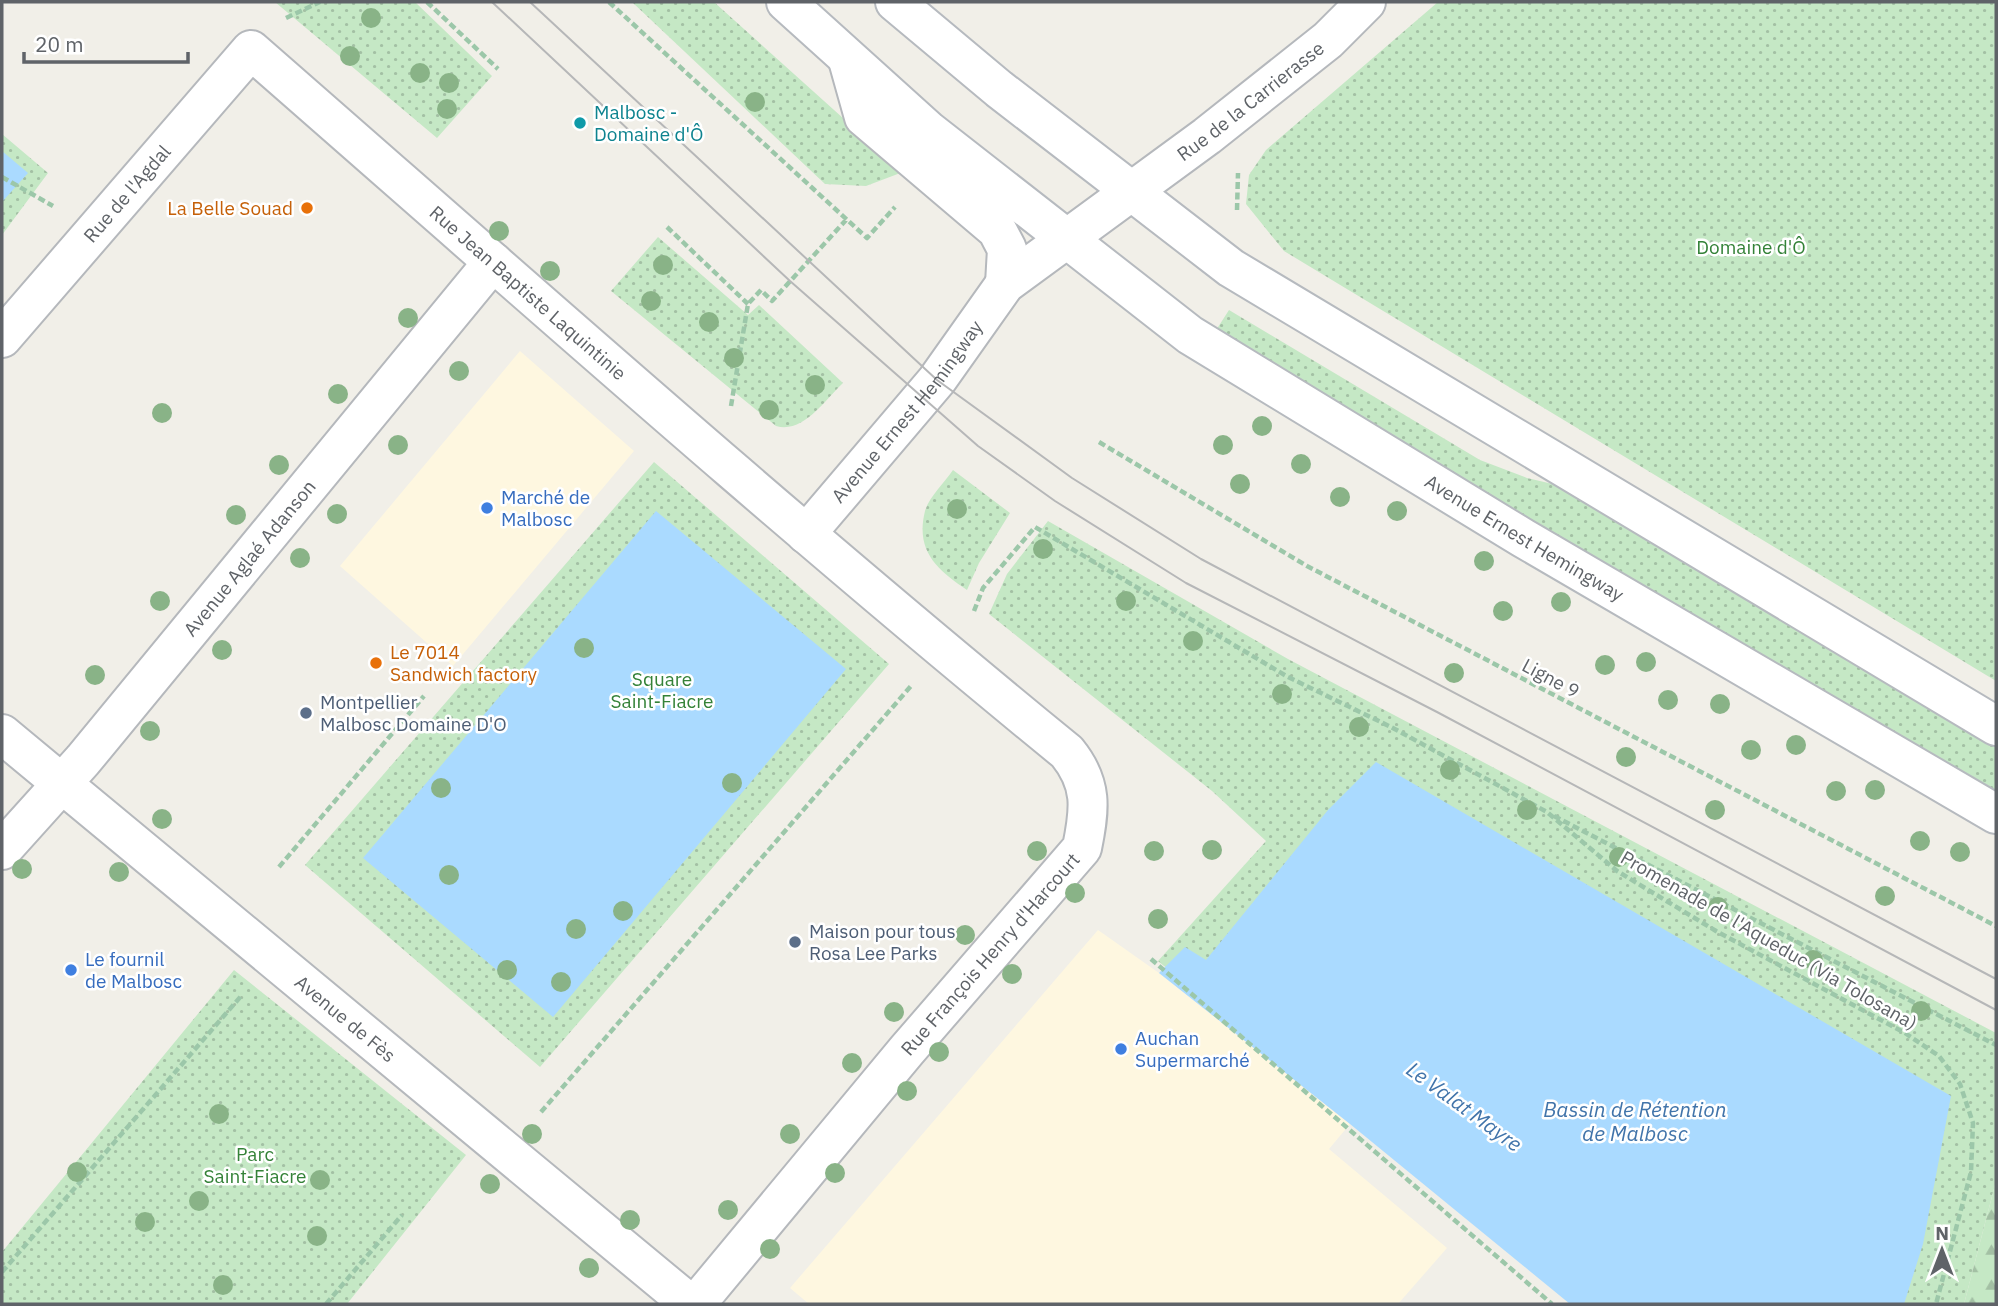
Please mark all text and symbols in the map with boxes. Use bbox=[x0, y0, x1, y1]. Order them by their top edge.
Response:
scale bar bbox=[24, 21, 189, 65]
text: 20 m bbox=[35, 30, 84, 58]
street label: Rue de la Carrierasse bbox=[1172, 36, 1329, 166]
place label: Malbosc - Domaine d'Ô bbox=[594, 100, 703, 146]
marker: Malbosc - Domaine d'Ô bbox=[572, 115, 588, 131]
street label: Rue de l'Agdal bbox=[78, 140, 176, 247]
place label: La Belle Souad bbox=[167, 196, 293, 220]
marker: La Belle Souad bbox=[299, 200, 315, 216]
street label: Rue Jean Baptiste Laquintinie bbox=[425, 200, 631, 385]
park label: Domaine d'Ô bbox=[1696, 235, 1806, 259]
street label: Avenue Ernest Hemingway bbox=[826, 315, 988, 507]
street label: Avenue Ernest Hemingway bbox=[1421, 469, 1629, 607]
street label: Avenue Aglaé Adanson bbox=[178, 475, 321, 641]
place label: Marché de Malbosc bbox=[501, 485, 590, 531]
marker: Marché de Malbosc bbox=[479, 500, 495, 516]
place label: Le 7014 Sandwich factory bbox=[390, 640, 537, 686]
street label: Ligne 9 bbox=[1518, 653, 1584, 703]
marker: Le 7014 Sandwich factory bbox=[368, 655, 384, 671]
park label: Square Saint-Fiacre bbox=[611, 667, 713, 713]
place label: Montpellier Malbosc Domaine D'O bbox=[320, 690, 507, 736]
marker: Montpellier Malbosc Domaine D'O bbox=[298, 705, 314, 721]
street label: Promenade de l'Aqueduc (Via Tolosana) bbox=[1617, 845, 1921, 1035]
street label: Rue François Henry d'Harcourt bbox=[895, 848, 1085, 1060]
place label: Maison pour tous Rosa Lee Parks bbox=[809, 919, 956, 965]
marker: Maison pour tous Rosa Lee Parks bbox=[787, 934, 803, 950]
place label: Le fournil de Malbosc bbox=[85, 947, 183, 993]
marker: Le fournil de Malbosc bbox=[63, 962, 79, 978]
street label: Avenue de Fès bbox=[290, 970, 401, 1067]
place label: Auchan Supermarché bbox=[1135, 1026, 1250, 1072]
marker: Auchan Supermarché bbox=[1113, 1041, 1129, 1057]
water label: Le Valat Mayre bbox=[1401, 1055, 1528, 1158]
water label: Bassin de Rétention de Malbosc bbox=[1543, 1095, 1727, 1147]
park label: Parc Saint-Fiacre bbox=[204, 1142, 306, 1188]
north arrow bbox=[1907, 1215, 1977, 1285]
text: N bbox=[1935, 1221, 1949, 1245]

